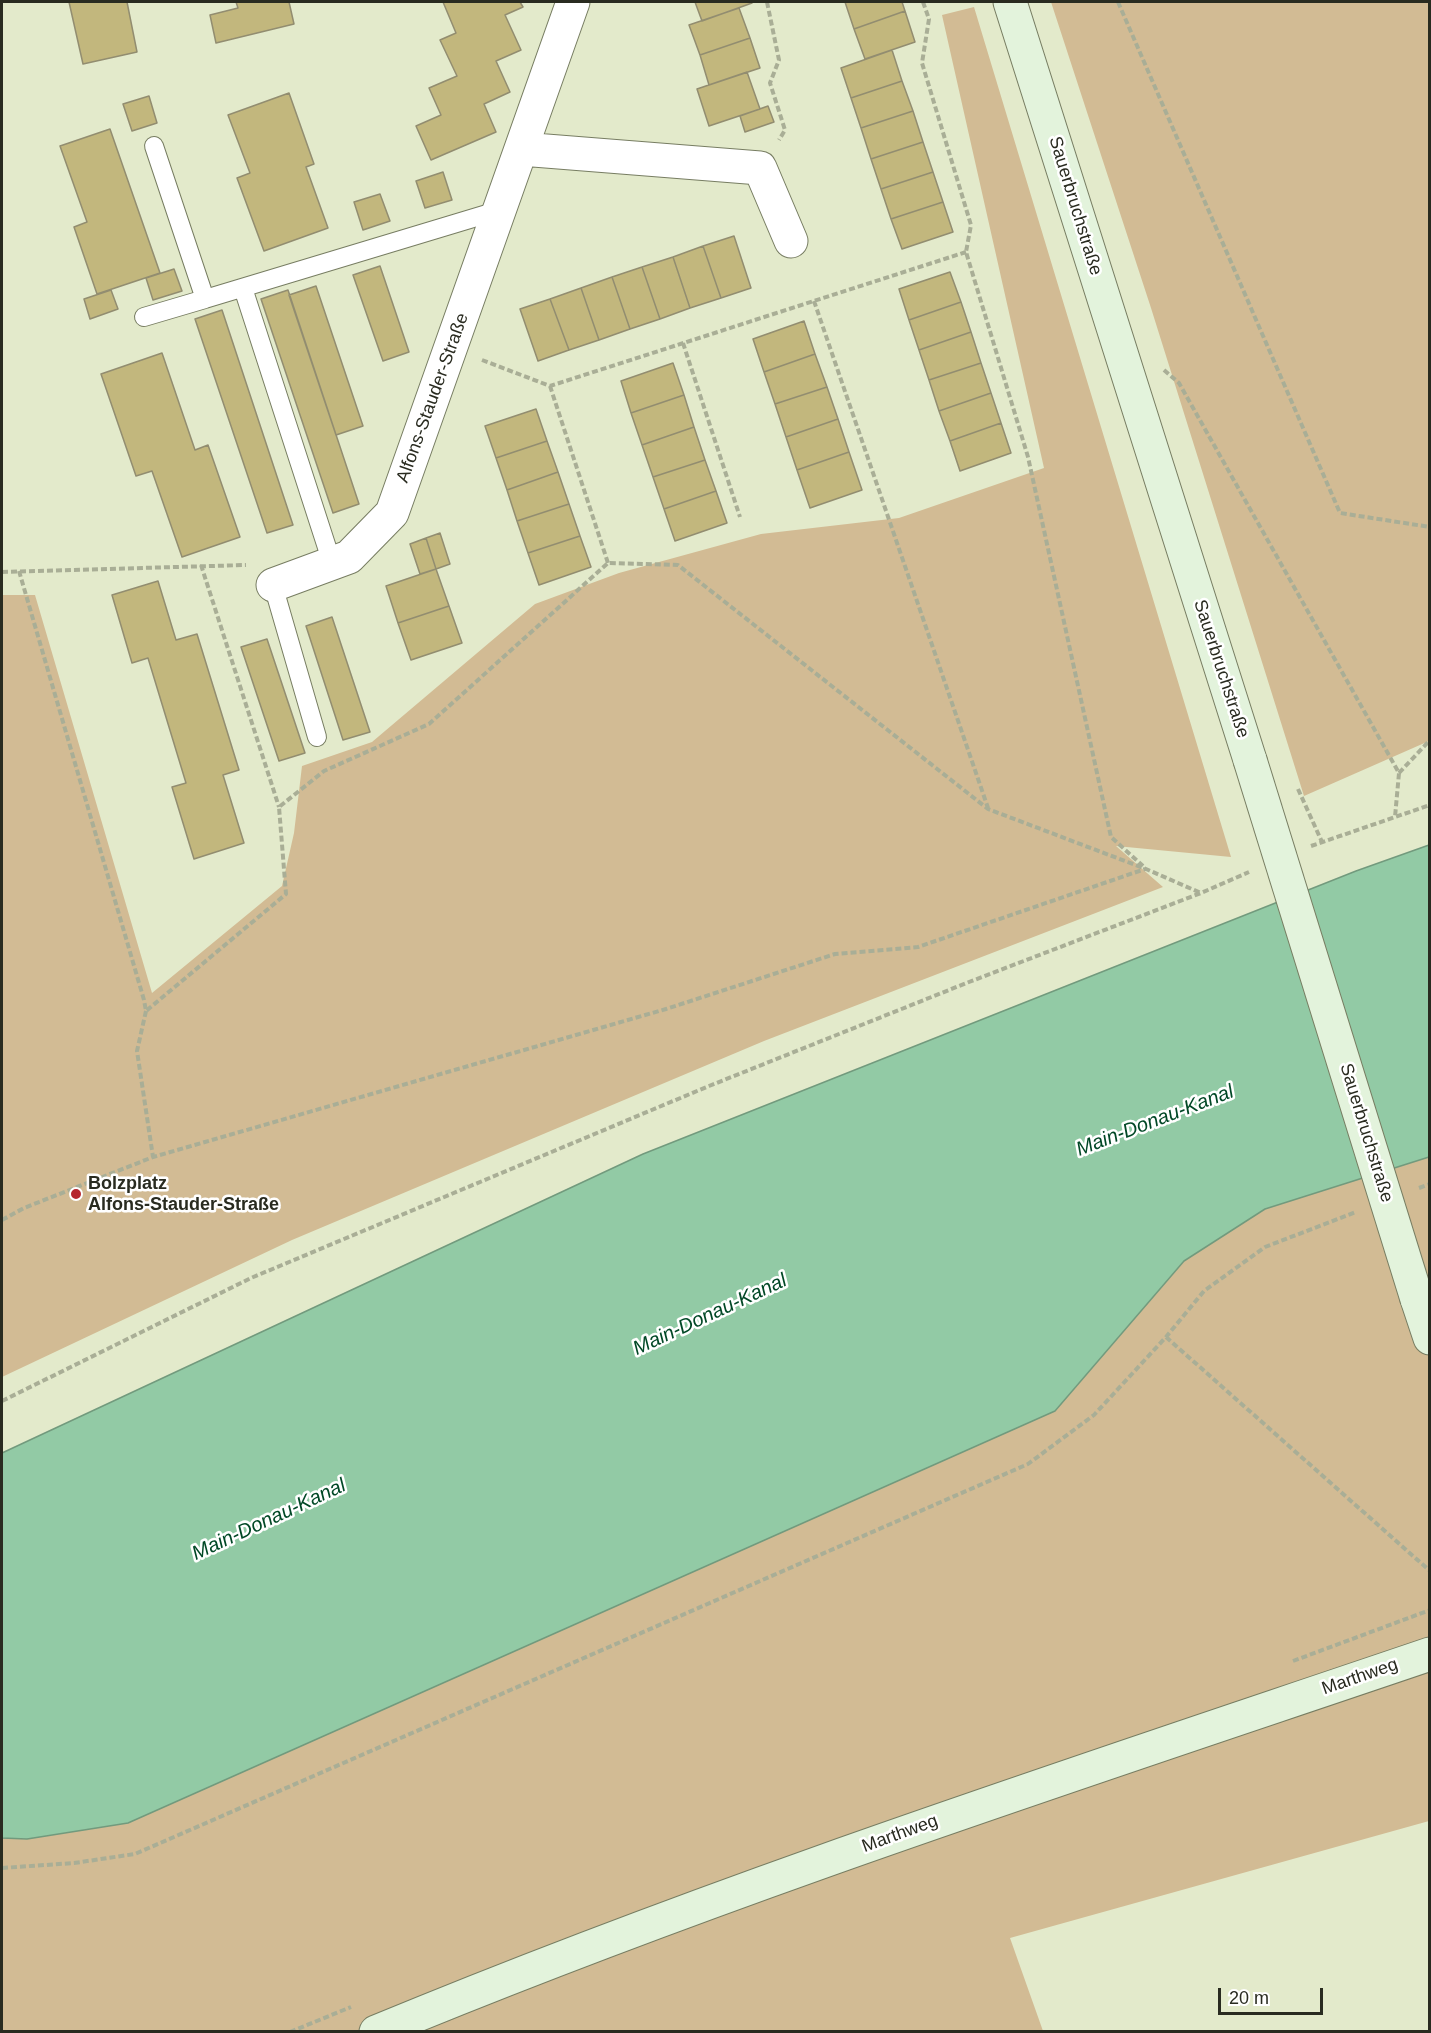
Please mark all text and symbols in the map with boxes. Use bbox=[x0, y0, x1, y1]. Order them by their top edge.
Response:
street label: Sauerbruchstraße bbox=[1044, 134, 1106, 278]
street label: Alfons-Stauder-Straße bbox=[392, 310, 474, 486]
street label: Sauerbruchstraße bbox=[1188, 597, 1254, 741]
street label: Sauerbruchstraße bbox=[1335, 1061, 1397, 1205]
water label: Main-Donau-Kanal bbox=[1073, 1080, 1237, 1162]
place label: Bolzplatz Alfons-Stauder-Straße bbox=[88, 1173, 279, 1216]
marker: Bolzplatz Alfons-Stauder-Straße bbox=[69, 1187, 83, 1201]
water label: Main-Donau-Kanal bbox=[629, 1269, 791, 1361]
water label: Main-Donau-Kanal bbox=[188, 1474, 350, 1566]
street label: Marthweg bbox=[1319, 1654, 1401, 1700]
street label: Marthweg bbox=[859, 1810, 941, 1858]
scale bar bbox=[1221, 1976, 1326, 2014]
text: 20 m bbox=[1229, 1988, 1269, 2008]

